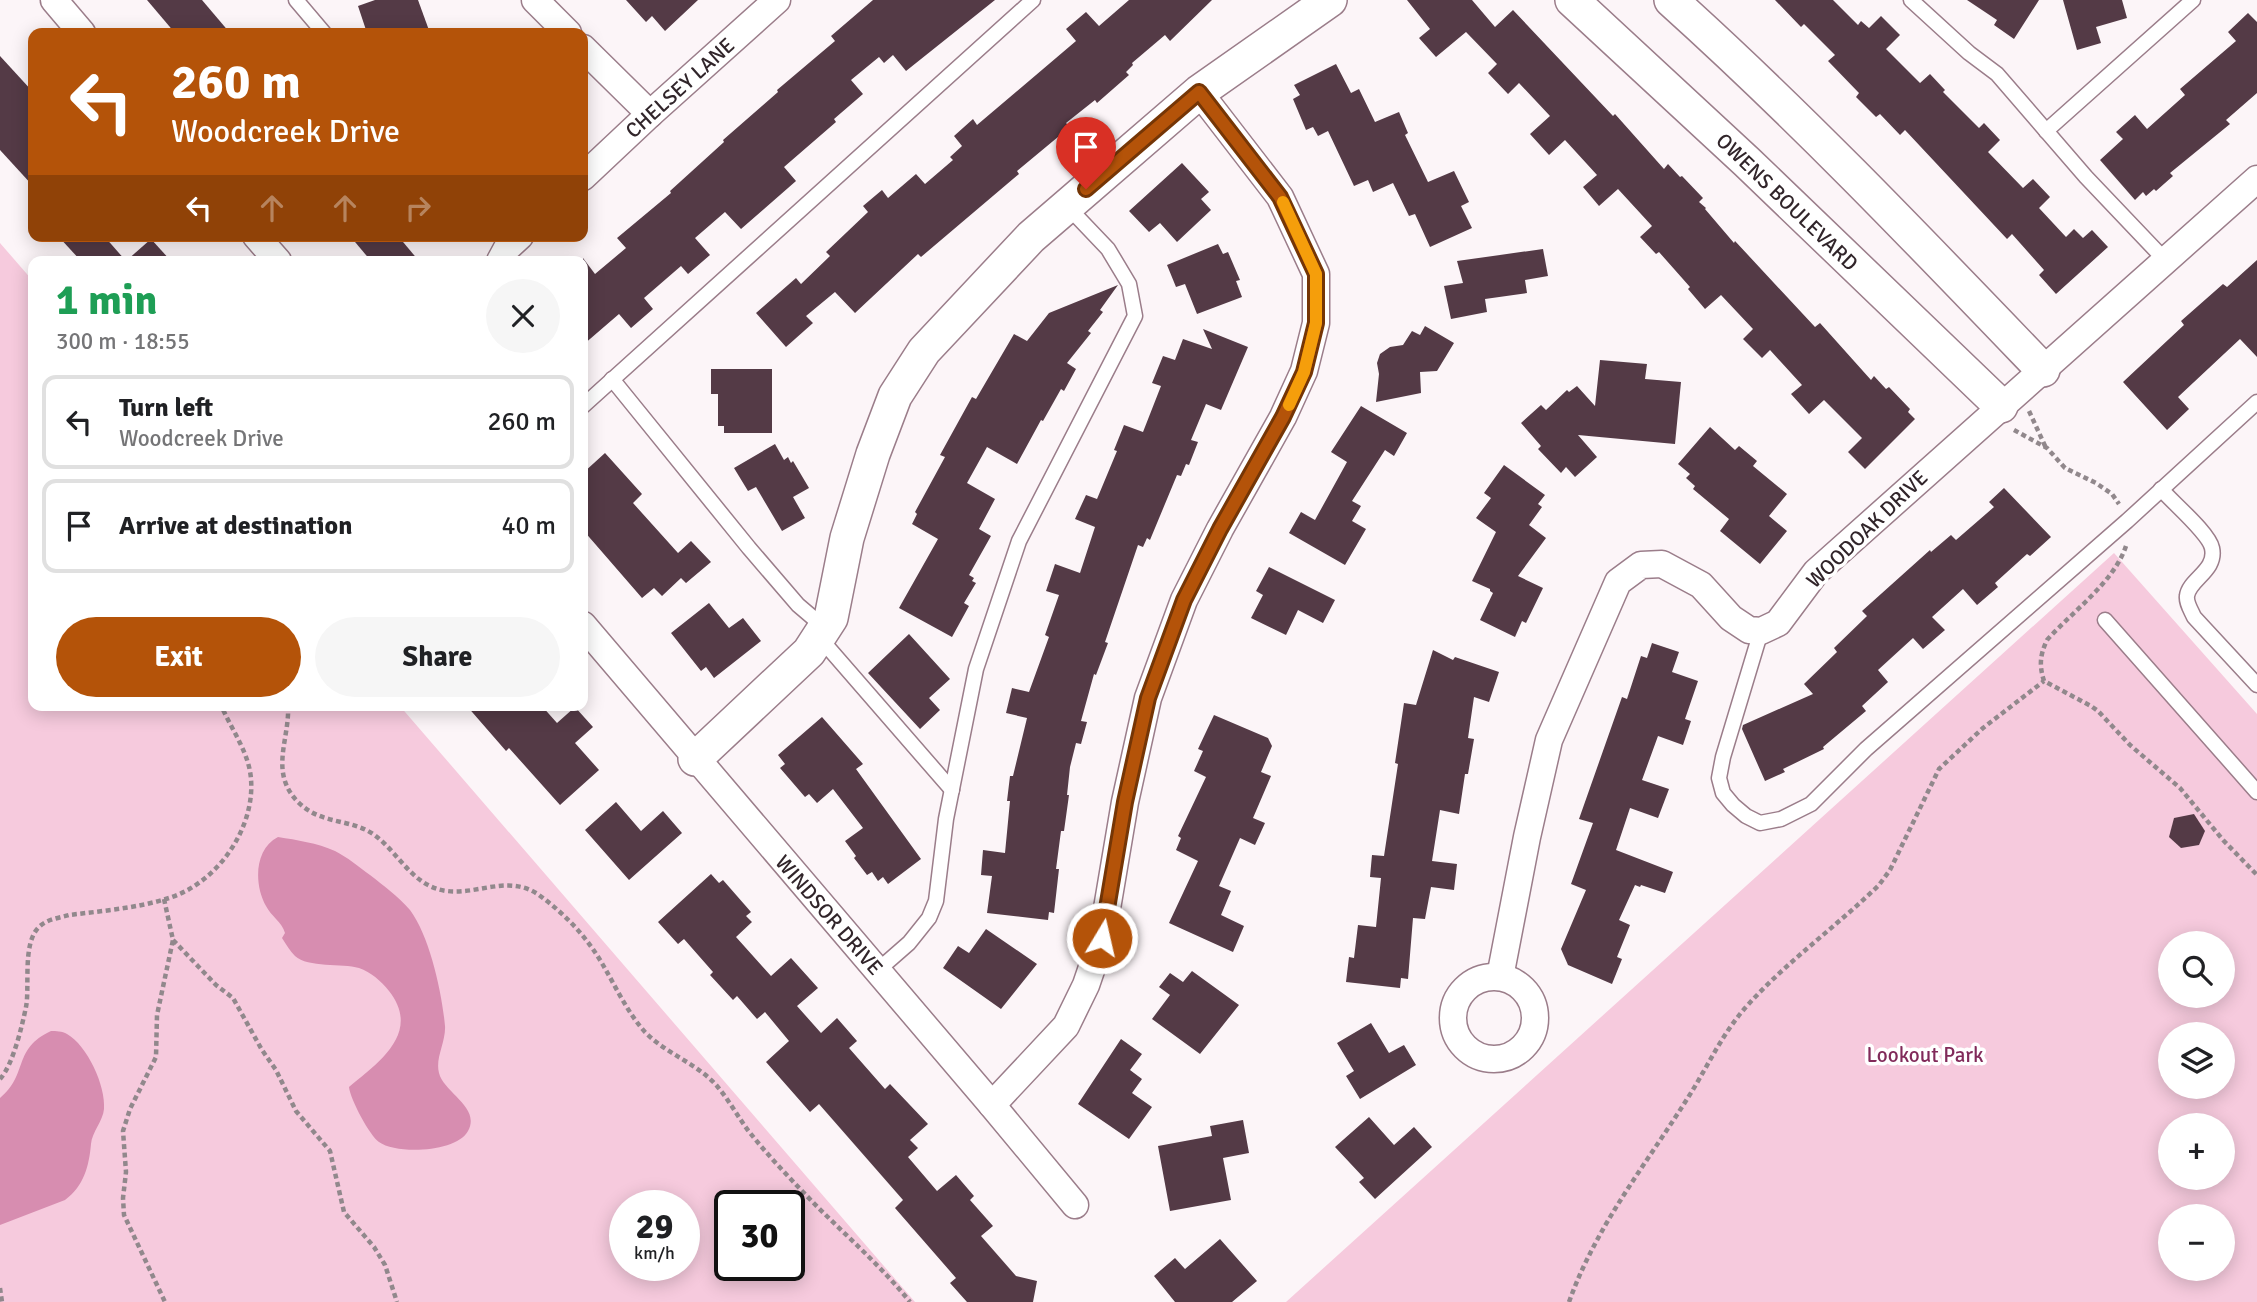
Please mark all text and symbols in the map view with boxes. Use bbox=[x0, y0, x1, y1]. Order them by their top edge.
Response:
street label: CHELSEY LANE bbox=[620, 32, 740, 144]
text: 260 m bbox=[171, 52, 301, 112]
icon: left bbox=[56, 56, 147, 147]
text: Woodcreek Drive bbox=[171, 112, 400, 151]
pin bbox=[1056, 117, 1116, 189]
icon: arrive bbox=[1067, 128, 1105, 166]
street label: OWENS BOULEVARD bbox=[1711, 128, 1863, 276]
icon: left bbox=[180, 189, 218, 227]
icon: ahead bbox=[253, 189, 291, 227]
icon: ahead bbox=[326, 189, 364, 227]
icon: right bbox=[399, 189, 437, 227]
text: 1 min bbox=[56, 275, 157, 326]
button: close bbox=[486, 279, 560, 353]
text: 300 m · 18:55 bbox=[56, 327, 190, 356]
text: Turn left bbox=[119, 392, 213, 424]
icon: left bbox=[60, 403, 98, 441]
text: 260 m bbox=[487, 406, 556, 438]
text: Woodcreek Drive bbox=[119, 424, 284, 453]
street label: WOODOAK DRIVE bbox=[1801, 464, 1933, 594]
icon: arrive bbox=[60, 507, 98, 545]
text: Arrive at destination bbox=[119, 510, 352, 542]
text: 40 m bbox=[501, 510, 556, 542]
button: Exit bbox=[56, 617, 301, 697]
button: Share bbox=[315, 617, 560, 697]
street label: WINDSOR DRIVE bbox=[770, 850, 888, 980]
position arrow bbox=[1065, 901, 1139, 975]
map controls bbox=[2158, 931, 2235, 1281]
button: search bbox=[2158, 931, 2235, 1008]
button: layers bbox=[2158, 1022, 2235, 1099]
park label: Lookout Park bbox=[1866, 1042, 1984, 1068]
button: + bbox=[2158, 1113, 2235, 1190]
speed limit sign: 30 bbox=[714, 1190, 805, 1281]
button: − bbox=[2158, 1204, 2235, 1281]
text: 29 bbox=[636, 1205, 673, 1248]
text: km/h bbox=[634, 1242, 675, 1264]

